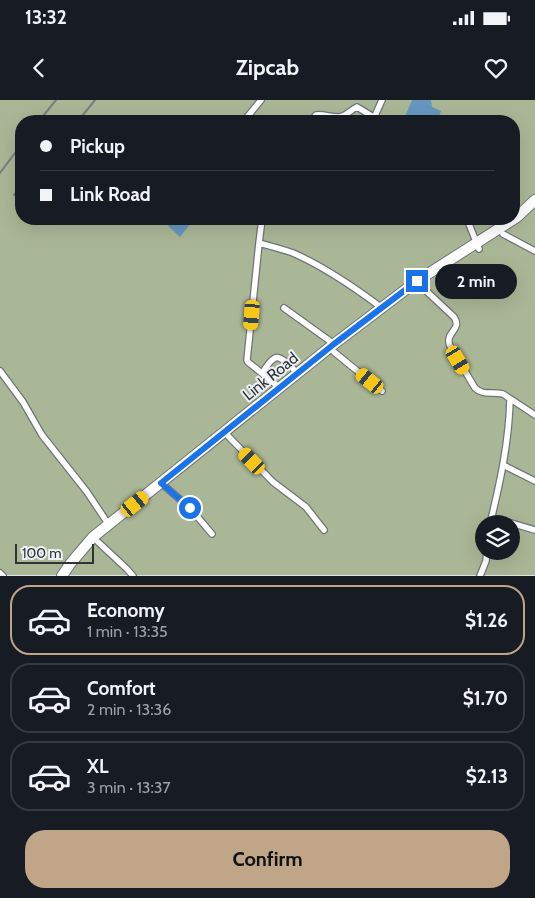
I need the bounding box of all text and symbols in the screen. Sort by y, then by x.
text: 13:32 [25,6,67,29]
icon: back [25,54,53,82]
text: Zipcab [236,54,299,81]
icon: heart [482,54,510,82]
text: Pickup [70,135,125,158]
text: Link Road [70,183,151,206]
callout: 2 min [434,264,517,298]
route end [406,270,428,292]
text: 2 min [457,272,495,291]
car [243,299,260,331]
car [443,343,472,377]
street label: Link Road [239,348,302,404]
car [353,366,386,396]
car [236,445,267,477]
car [118,489,151,519]
route start [179,497,201,519]
map controls [475,515,520,560]
button: layers [475,515,520,560]
scale bar [15,540,94,564]
text: 100 m [22,544,62,562]
icon: car [27,598,72,643]
text: Economy [87,599,165,622]
text: $1.26 [465,609,508,632]
text: 1 min · 13:35 [87,622,168,641]
icon: car [27,676,72,721]
text: Comfort [87,677,156,700]
text: $1.70 [463,687,508,710]
text: 2 min · 13:36 [87,700,171,719]
icon: car [27,754,72,799]
text: XL [87,755,108,778]
text: $2.13 [466,765,508,788]
text: 3 min · 13:37 [87,778,171,797]
button: Confirm [25,830,510,888]

